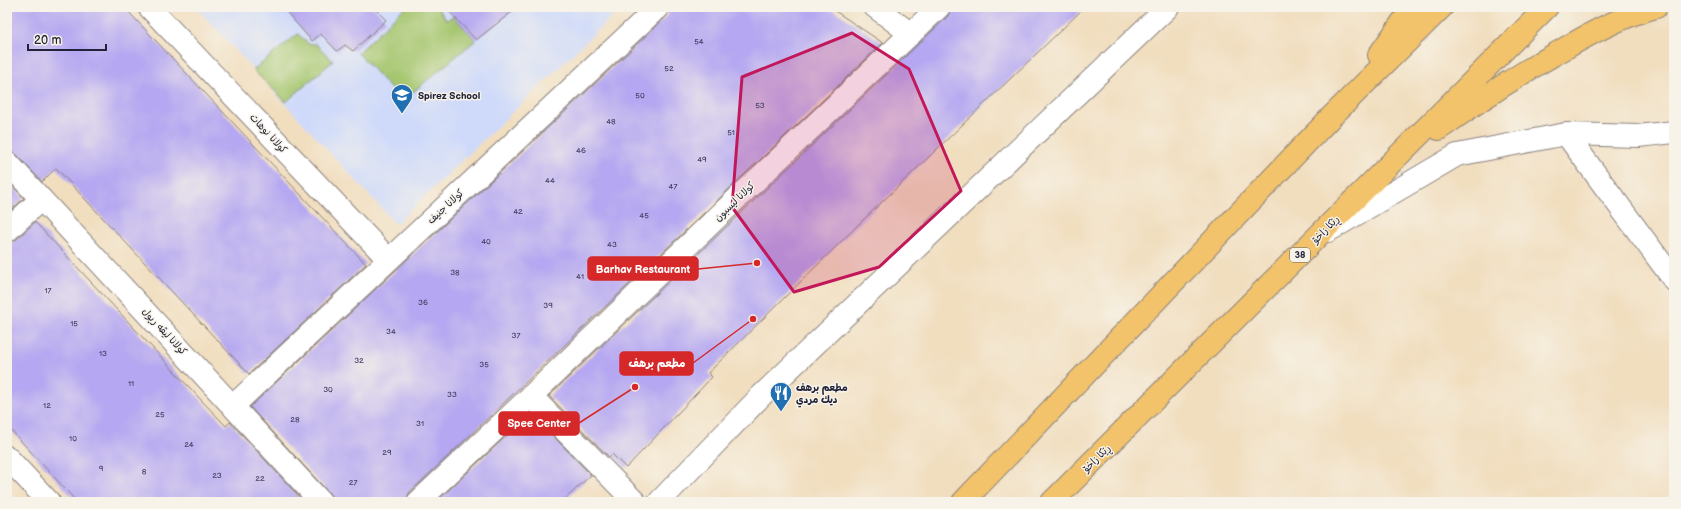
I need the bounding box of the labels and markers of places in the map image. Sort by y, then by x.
school or university icon: Spirez School [389,82,415,115]
place label: Spirez School [418,90,480,102]
callout: Barhav Restaurant [588,257,698,280]
callout: مطعم برهف [620,352,693,375]
restaurant icon: مطعم برهف ديك مردي [768,380,794,413]
place label: مطعم برهف ديك مردي [796,382,848,408]
callout: Spee Center [499,412,579,435]

